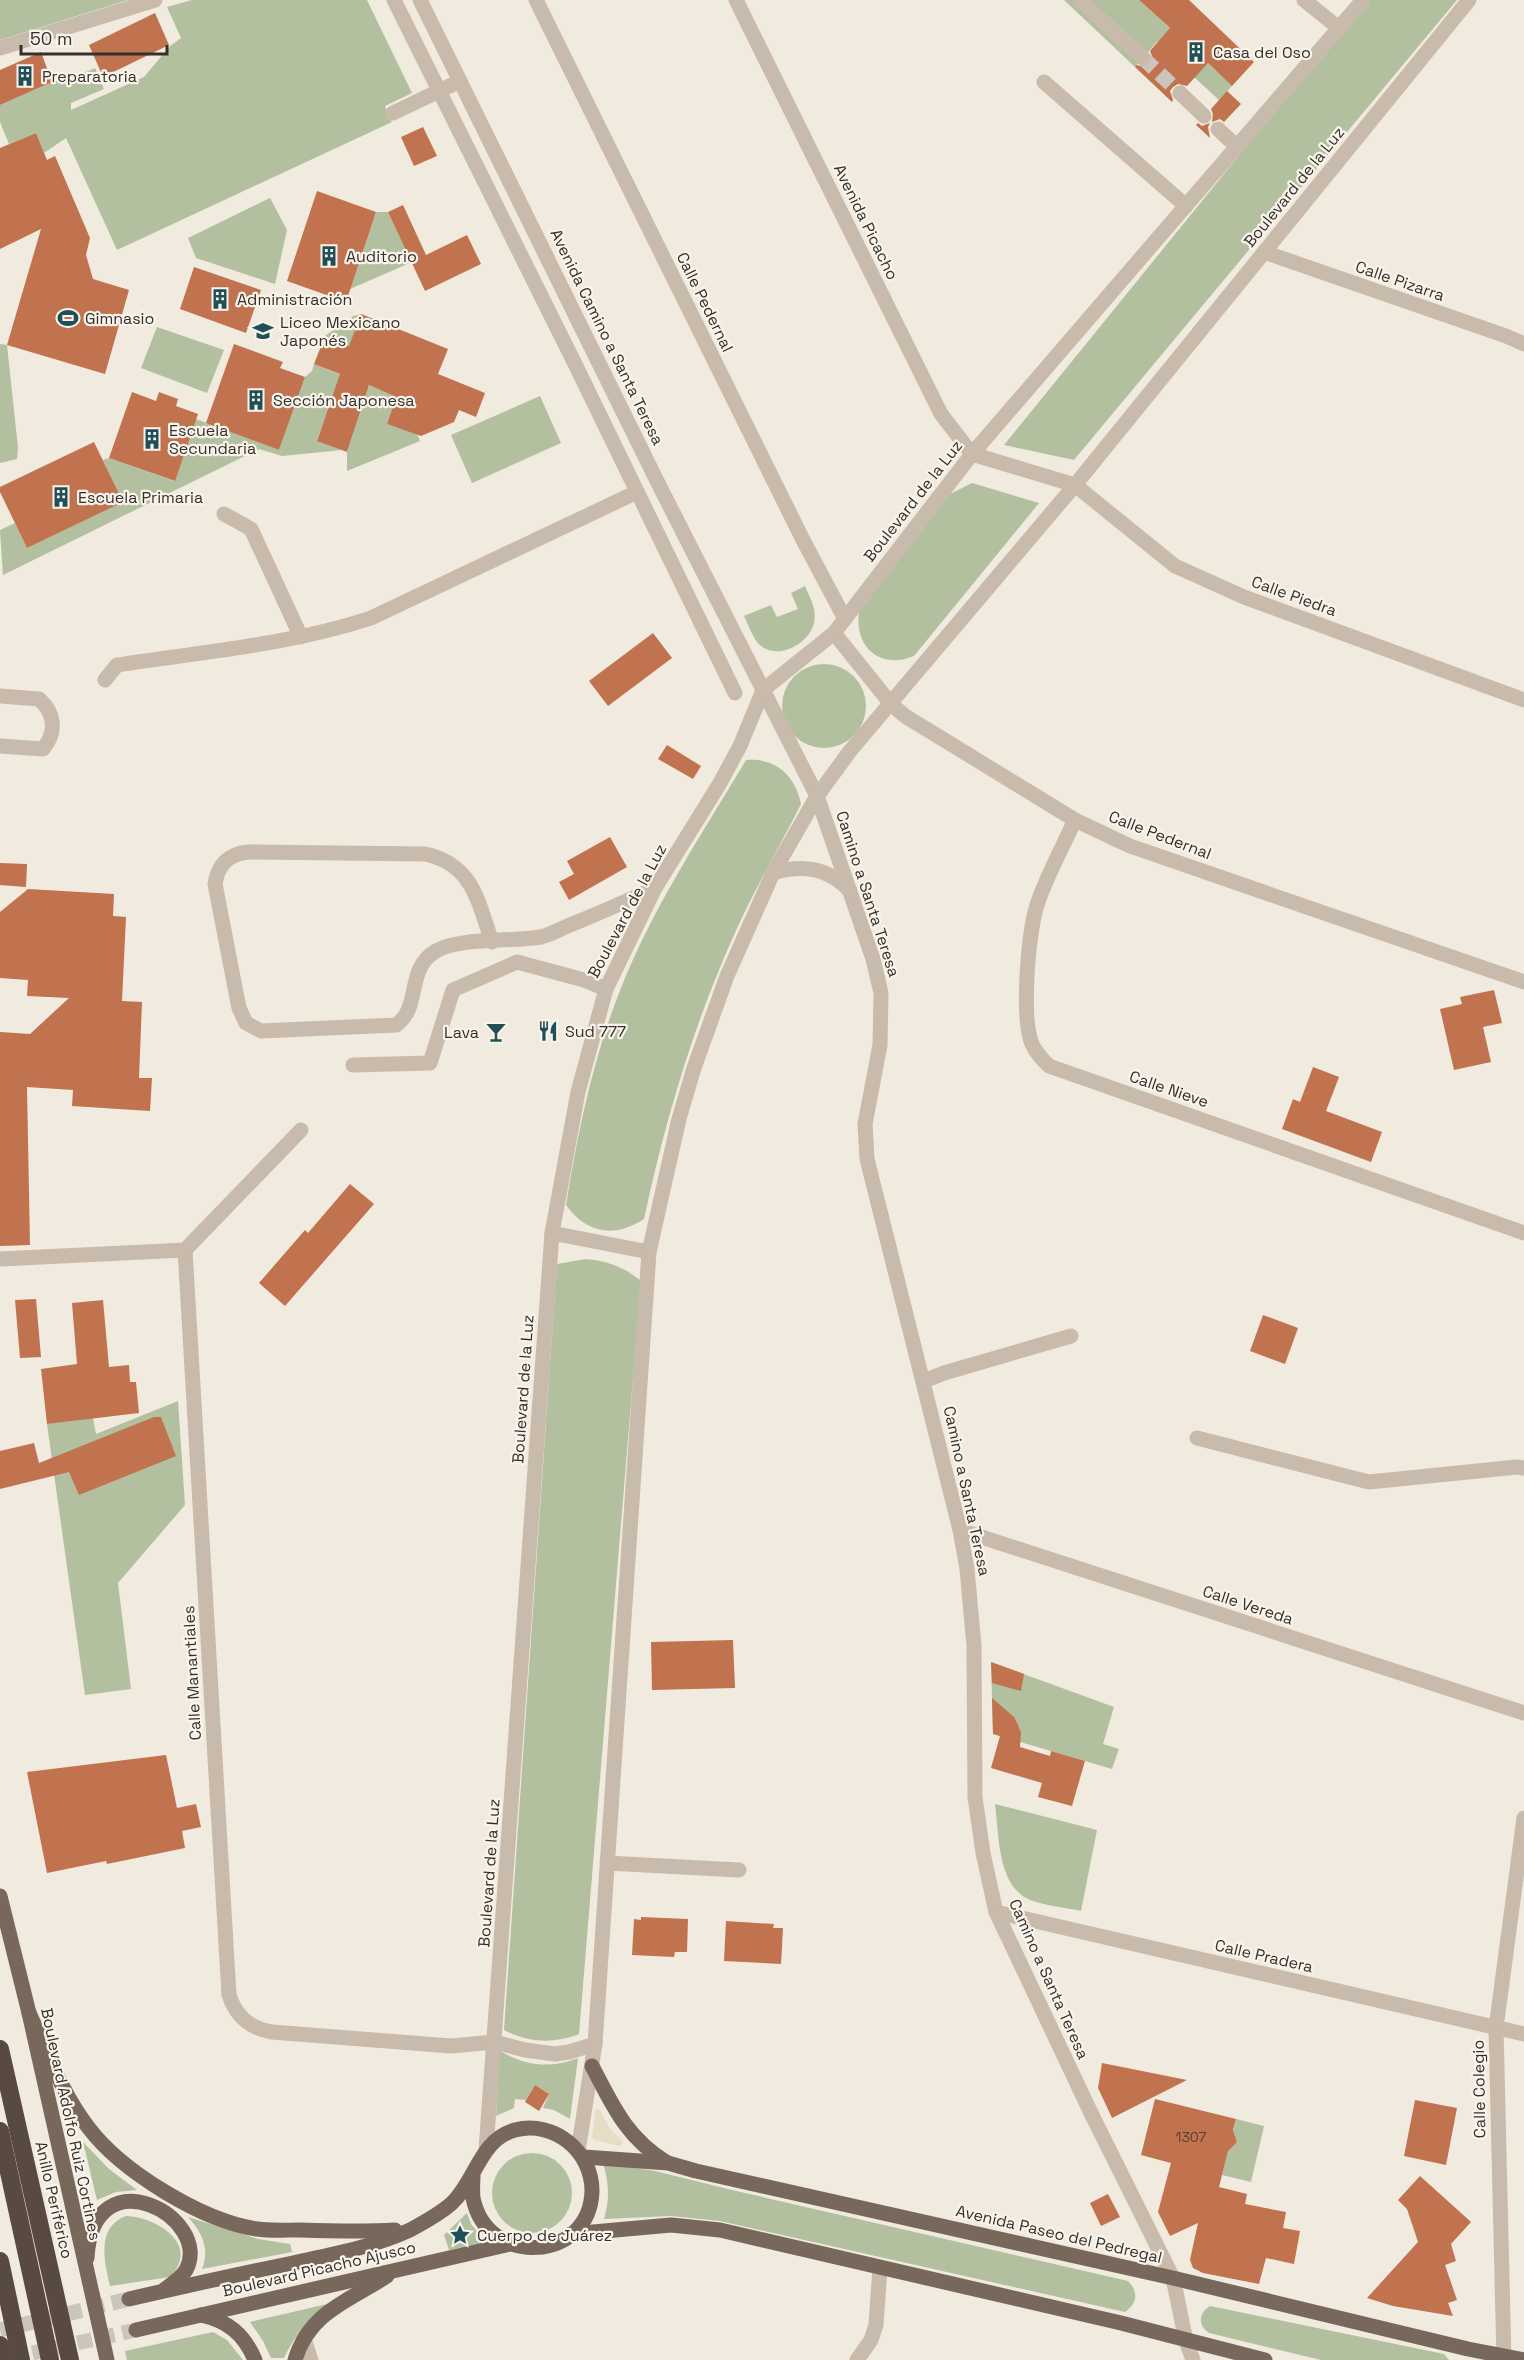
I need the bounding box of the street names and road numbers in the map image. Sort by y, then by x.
street label: Boulevard de la Luz [1239,123,1349,251]
street label: Avenida Picacho [829,161,903,283]
street label: Avenida Camino a Santa Teresa [545,225,669,449]
street label: Calle Pedernal [672,249,738,355]
street label: Calle Pizarra [1353,256,1447,306]
street label: Boulevard de la Luz [859,436,967,566]
street label: Calle Piedra [1249,571,1339,621]
street label: Calle Pedernal [1106,806,1214,864]
street label: Camino a Santa Teresa [831,808,905,980]
street label: Boulevard de la Luz [583,840,671,982]
street label: Calle Nieve [1127,1066,1211,1112]
street label: Boulevard de la Luz [507,1314,539,1464]
street label: Camino a Santa Teresa [939,1404,995,1578]
street label: Calle Vereda [1200,1580,1296,1630]
street label: Calle Manantiales [178,1605,206,1741]
street label: Boulevard de la Luz [473,1798,505,1948]
street label: Camino a Santa Teresa [1004,1896,1094,2062]
street label: Calle Pradera [1213,1935,1315,1977]
street label: Boulevard Adolfo Ruiz Cortines [36,2006,106,2242]
street label: Calle Colegio [1468,2040,1490,2138]
street label: Anillo Periférico [30,2139,78,2261]
street label: Avenida Paseo del Pedregal [954,2200,1164,2268]
street label: Boulevard Picacho Ajusco [220,2236,418,2302]

